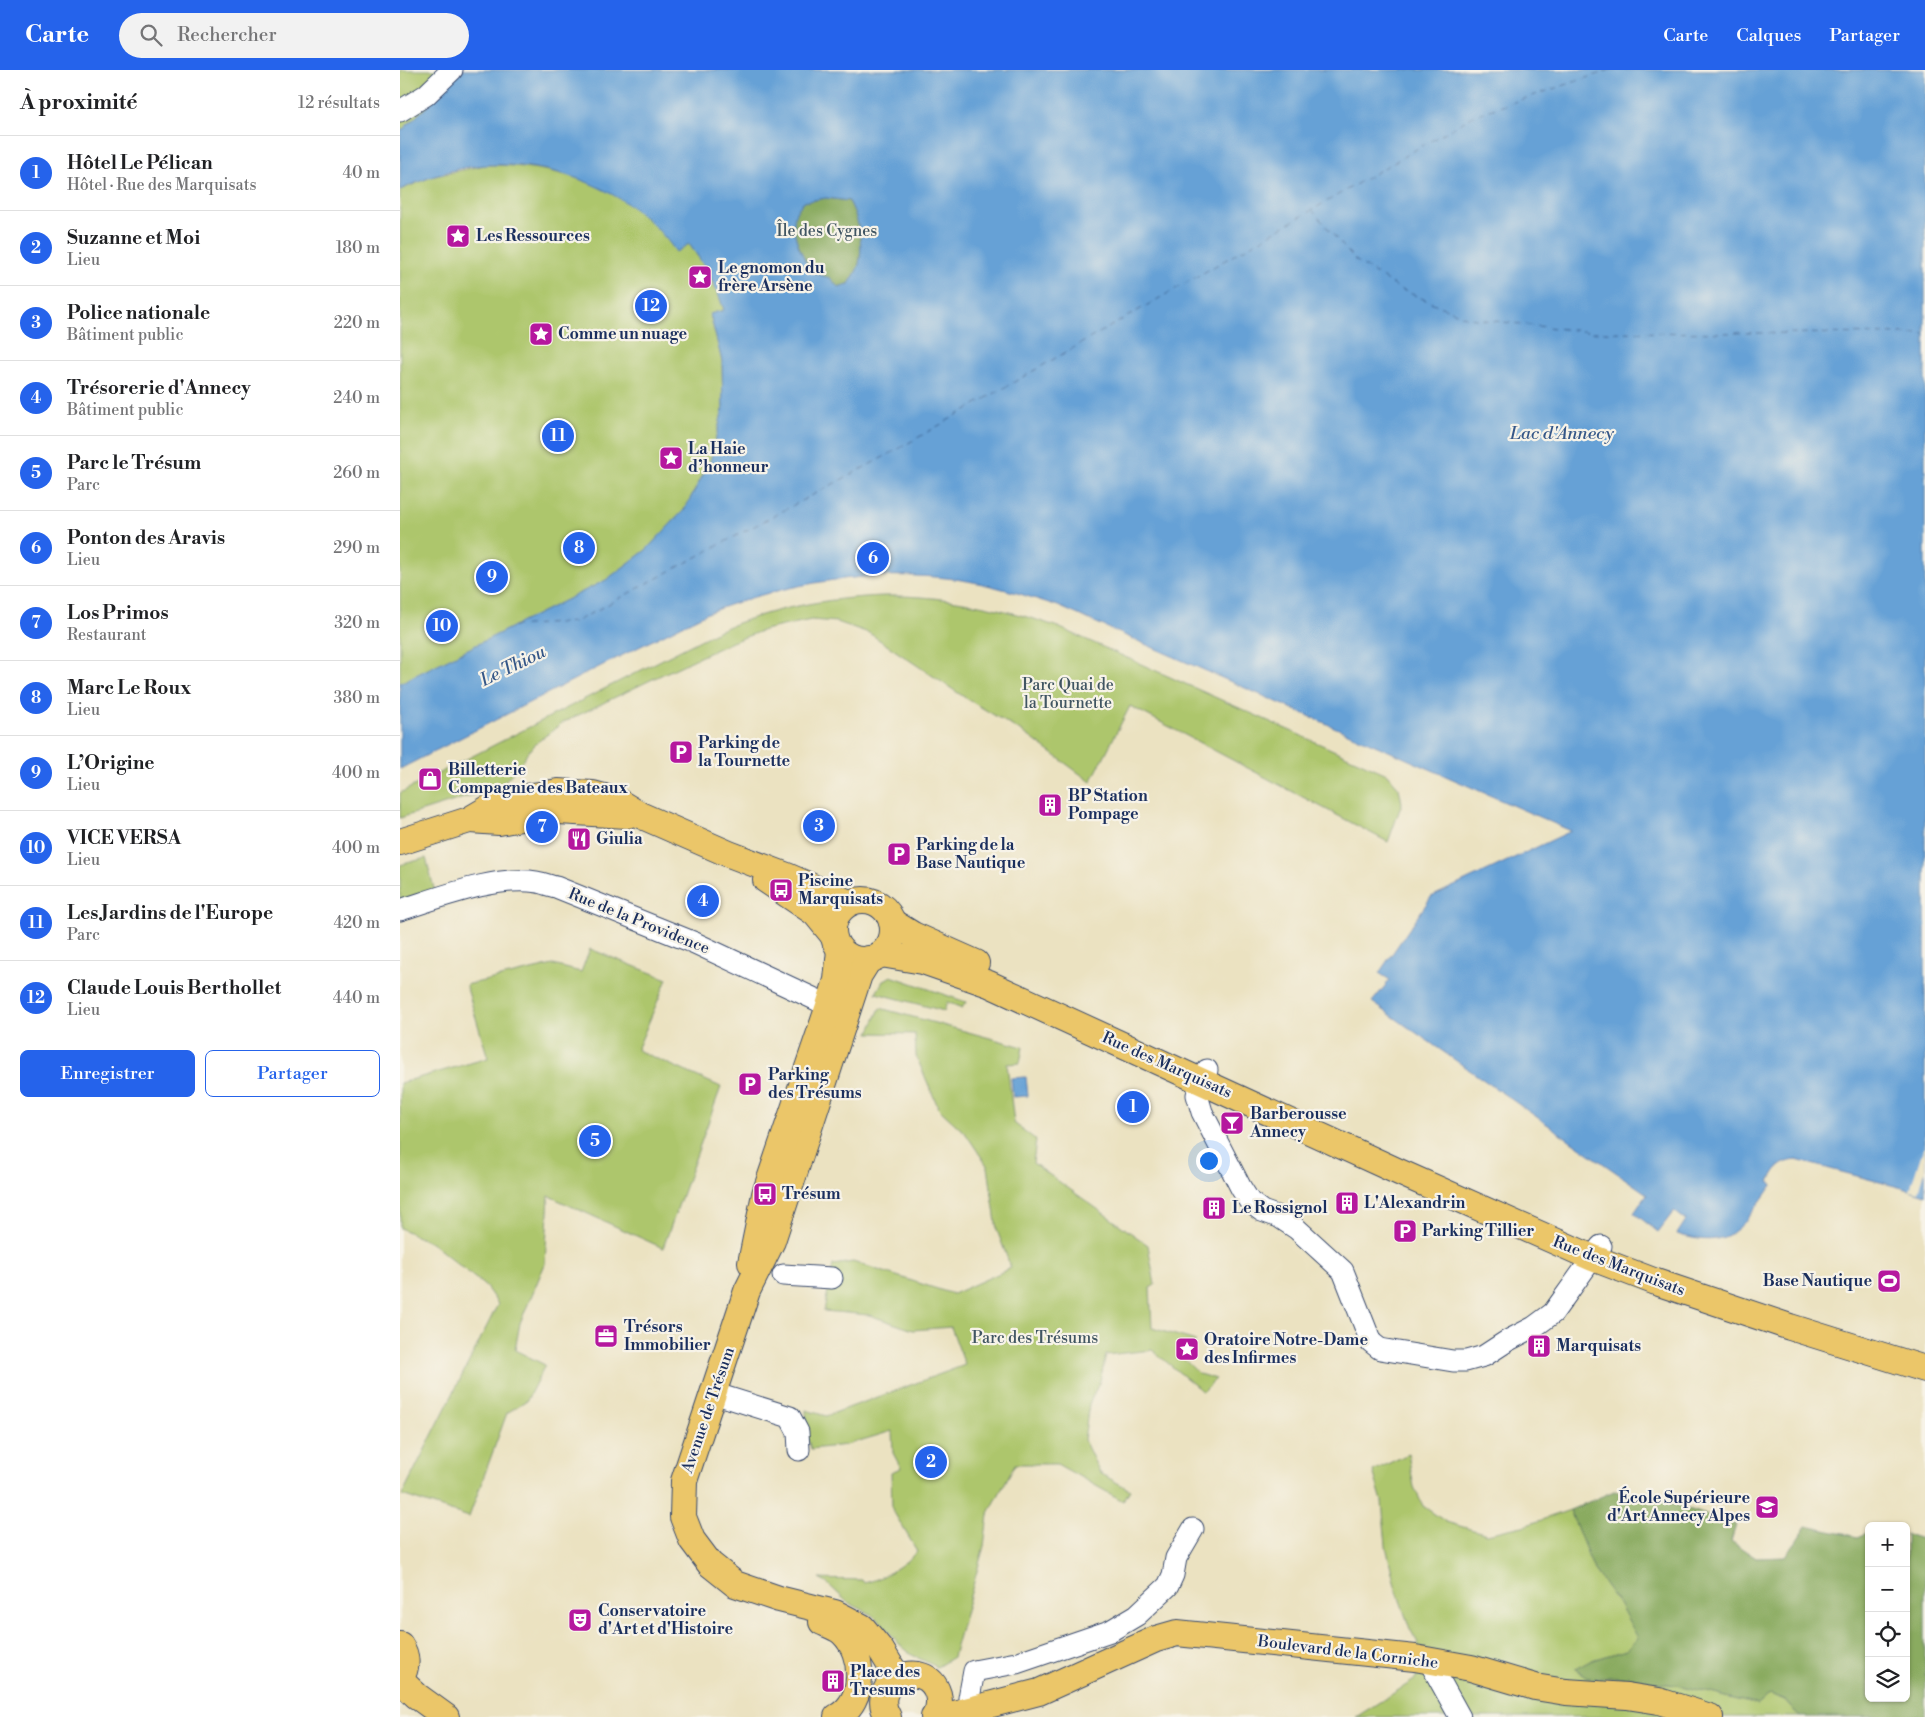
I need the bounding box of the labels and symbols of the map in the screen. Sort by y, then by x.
park label: Île des Cygnes [777,219,877,241]
place icon: Les Ressources [445,223,471,249]
place label: Les Ressources [476,226,590,246]
place label: Le gnomon du frère Arsène [718,258,825,296]
place icon: Le gnomon du frère Arsène [687,264,713,290]
pin: 12 [635,287,667,325]
place icon: Comme un nuage [528,321,554,347]
place label: Comme un nuage [558,324,688,344]
pin: 11 [542,417,574,455]
water label: Lac d'Annecy [1509,422,1615,445]
place label: La Haie d’honneur [688,439,769,477]
place icon: La Haie d’honneur [658,445,684,471]
pin: 8 [563,529,595,567]
pin: 6 [857,539,889,577]
pin: 9 [476,558,508,596]
pin: 10 [426,607,458,645]
water label: Le Thiou [476,640,550,692]
park label: Parc Quai de la Tournette [1022,675,1114,713]
place label: Parking de la Tournette [698,733,791,771]
parking icon: Parking de la Tournette [668,739,694,765]
place label: Billetterie Compagnie des Bateaux [448,760,629,798]
shop icon: Billetterie Compagnie des Bateaux [417,766,443,792]
place label: BP Station Pompage [1068,786,1148,824]
building icon: BP Station Pompage [1037,792,1063,818]
pin: 3 [803,807,835,845]
pin: 7 [526,808,558,846]
restaurant icon: Giulia [566,826,592,852]
place label: Giulia [596,829,643,849]
place label: Parking de la Base Nautique [916,835,1026,873]
parking icon: Parking de la Base Nautique [886,841,912,867]
place label: Piscine Marquisats [798,871,883,909]
bus stop icon: Piscine Marquisats [768,877,794,903]
pin: 4 [687,882,719,920]
street label: Rue de la Providence [565,884,713,958]
street label: Rue des Marquisats [1099,1027,1235,1103]
place label: Parking des Trésums [768,1065,862,1103]
parking icon: Parking des Trésums [737,1071,763,1097]
pin: 1 [1117,1088,1149,1126]
place label: Barberousse Annecy [1249,1104,1347,1142]
bar icon: Barberousse Annecy [1219,1110,1245,1136]
pin: 5 [579,1122,611,1160]
your location [1196,1148,1222,1174]
bus stop icon: Trésum [752,1181,778,1207]
place label: Trésum [782,1184,841,1204]
building icon: L'Alexandrin [1334,1190,1360,1216]
place label: L'Alexandrin [1364,1193,1466,1213]
building icon: Le Rossignol [1201,1195,1227,1221]
place label: Le Rossignol [1232,1198,1328,1218]
parking icon: Parking Tillier [1392,1218,1418,1244]
place label: Parking Tillier [1422,1221,1534,1241]
street label: Rue des Marquisats [1550,1232,1688,1300]
sports icon: Base Nautique [1876,1268,1902,1294]
place label: Base Nautique [1763,1271,1872,1291]
place label: Trésors Immobilier [624,1317,711,1355]
office icon: Trésors Immobilier [593,1323,619,1349]
park label: Parc des Trésums [972,1328,1098,1348]
place label: Oratoire Notre-Dame des Infirmes [1204,1330,1368,1368]
building icon: Marquisats [1526,1333,1552,1359]
place icon: Oratoire Notre-Dame des Infirmes [1174,1336,1200,1362]
place label: Marquisats [1556,1336,1641,1356]
street label: Avenue de Trésum [677,1344,739,1477]
pin: 2 [915,1443,947,1481]
place label: École Supérieure d'Art Annecy Alpes [1607,1486,1750,1526]
school or university icon: École Supérieure d'Art Annecy Alpes [1754,1494,1780,1520]
place label: Conservatoire d'Art et d'Histoire [598,1601,734,1639]
theatre icon: Conservatoire d'Art et d'Histoire [567,1607,593,1633]
street label: Boulevard de la Corniche [1256,1631,1439,1673]
place label: Place des Tresums [850,1662,920,1700]
building icon: Place des Tresums [820,1668,846,1694]

